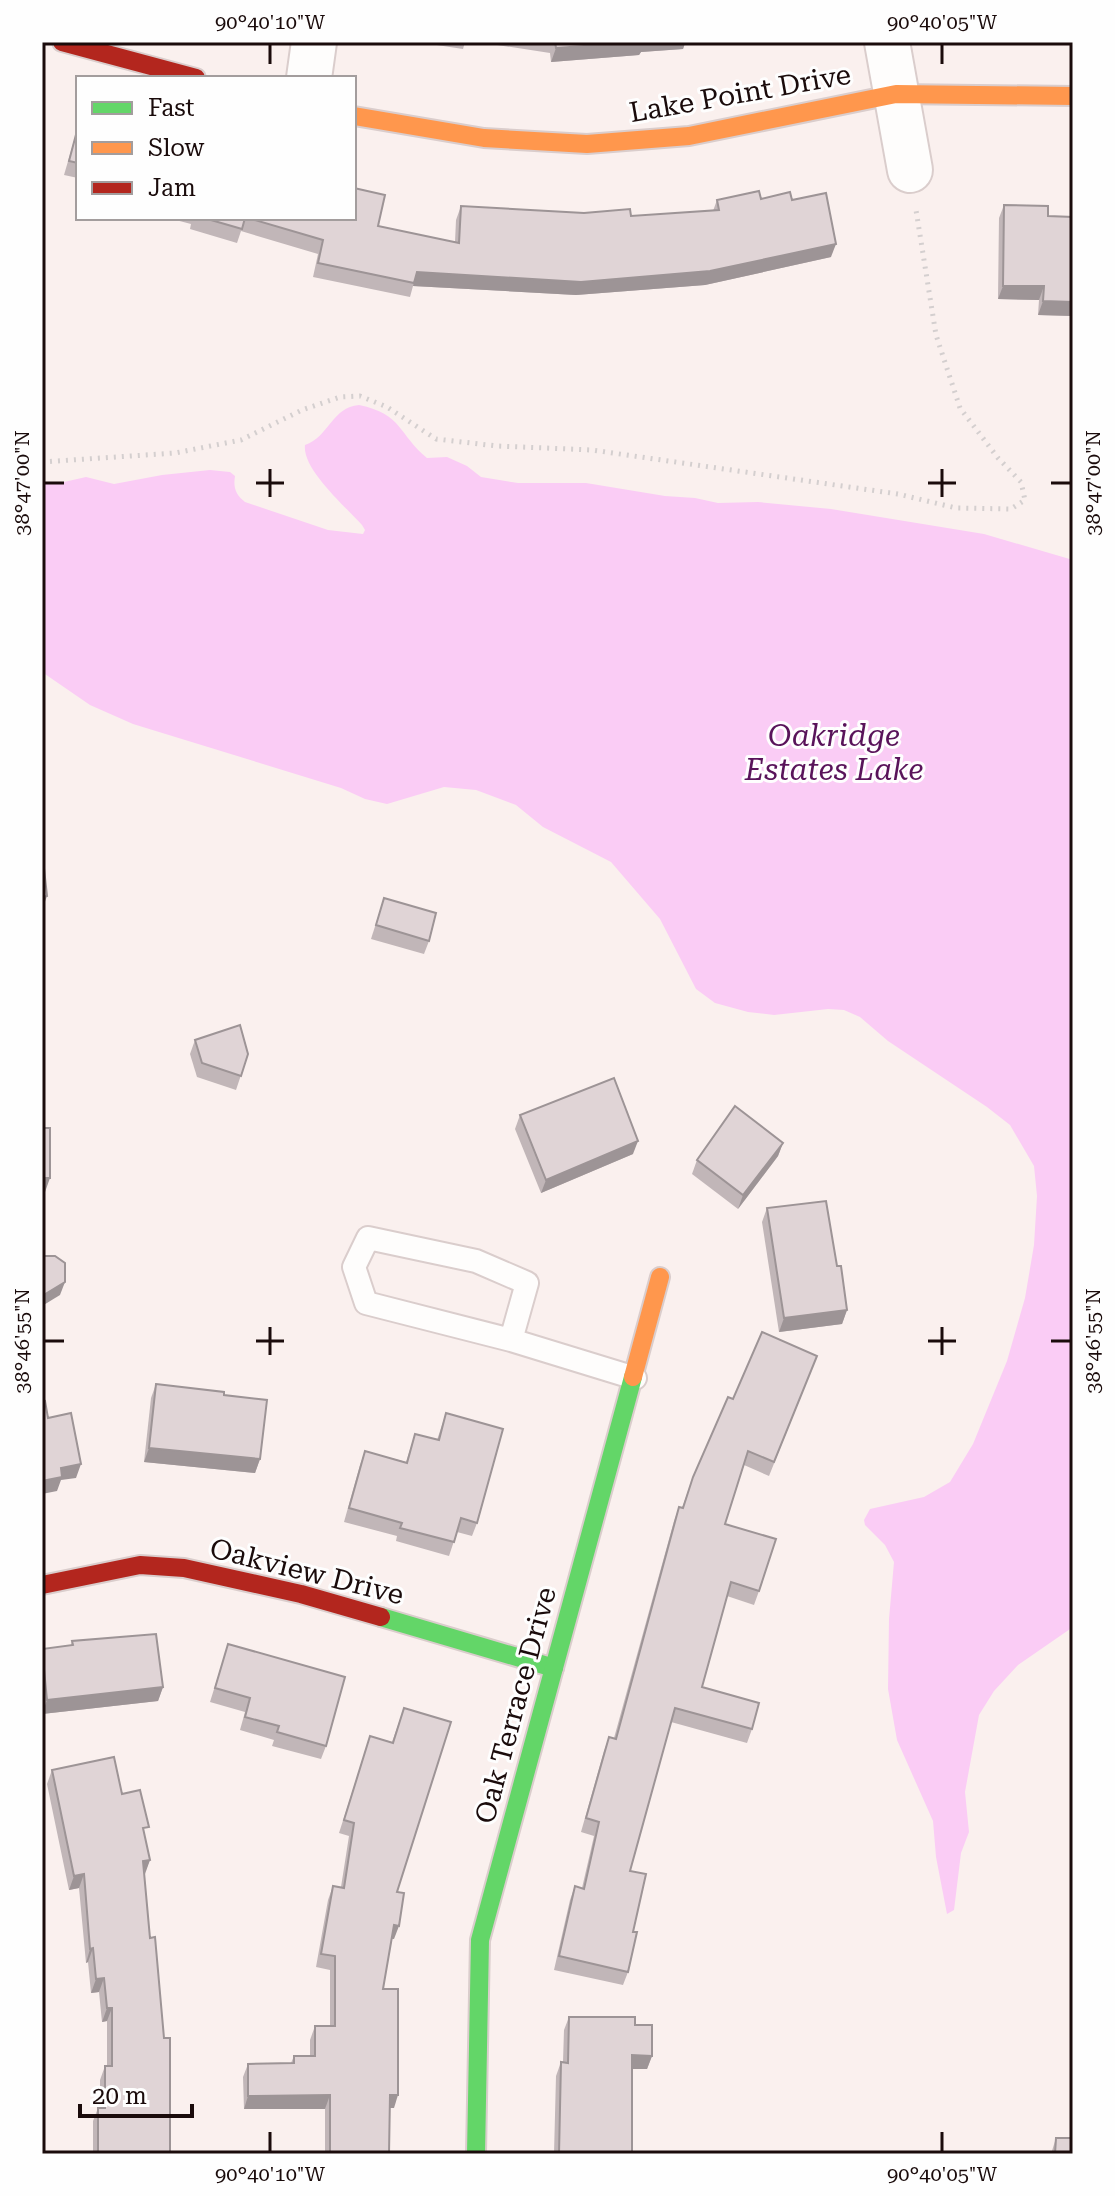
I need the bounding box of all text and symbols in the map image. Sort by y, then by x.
text: 90°40'10"W [215,10,326,34]
text: 90°40'05"W [887,10,998,34]
street label: Lake Point Drive [627,58,853,129]
legend [76,76,356,220]
text: Fast [148,94,195,122]
text: Slow [148,134,205,162]
text: Jam [148,174,196,202]
text: 38°47'00"N [10,430,34,536]
text: 38°47'00"N [1081,430,1105,536]
water label: Oakridge Estates Lake [744,718,923,787]
text: 38°46'55"N [10,1288,34,1394]
text: 38°46'55"N [1081,1288,1105,1394]
street label: Oakview Drive [207,1531,407,1612]
street label: Oak Terrace Drive [468,1583,563,1827]
scale bar [80,2068,192,2118]
text: 20 m [92,2082,147,2110]
text: 90°40'10"W [215,2162,326,2186]
text: 90°40'05"W [887,2162,998,2186]

